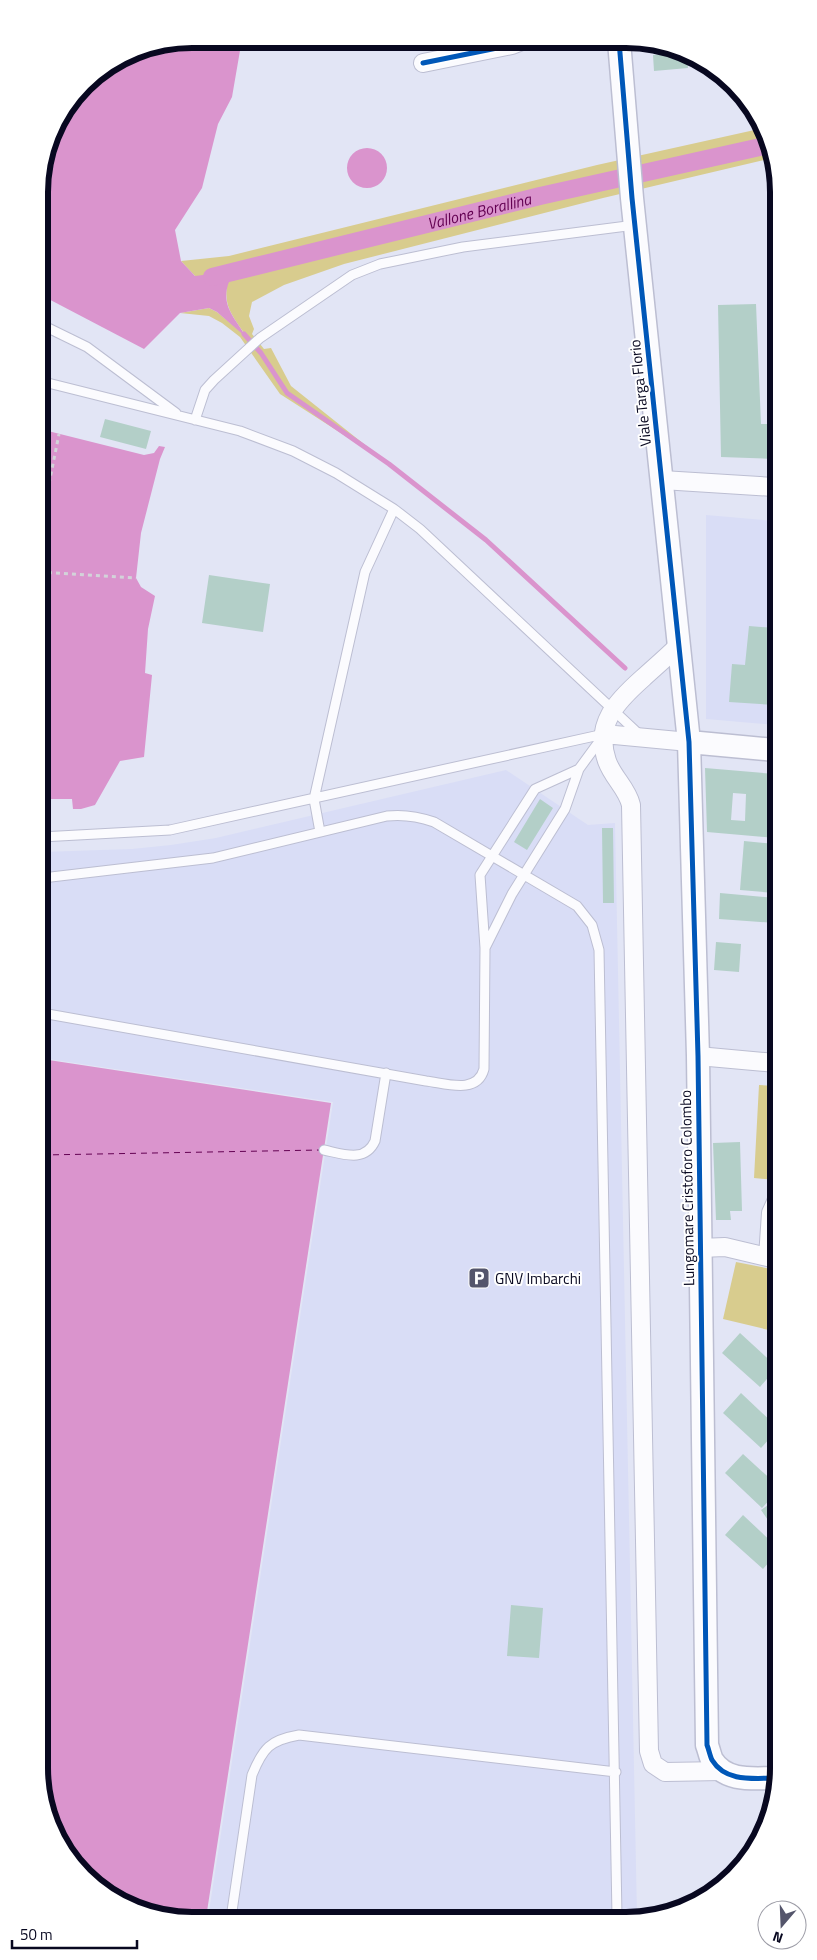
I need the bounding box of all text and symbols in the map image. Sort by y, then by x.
water label: Vallone Borallina [425,186,534,235]
street label: Viale Targa Florio [623,338,657,448]
street label: Lungomare Cristoforo Colombo [674,1090,700,1286]
parking icon: GNV Imbarchi [467,1266,491,1290]
place label: GNV Imbarchi [495,1267,581,1290]
north arrow [757,1900,807,1950]
scale bar [12,1918,138,1950]
text: 50 m [20,1923,53,1946]
text: N [770,1926,786,1949]

